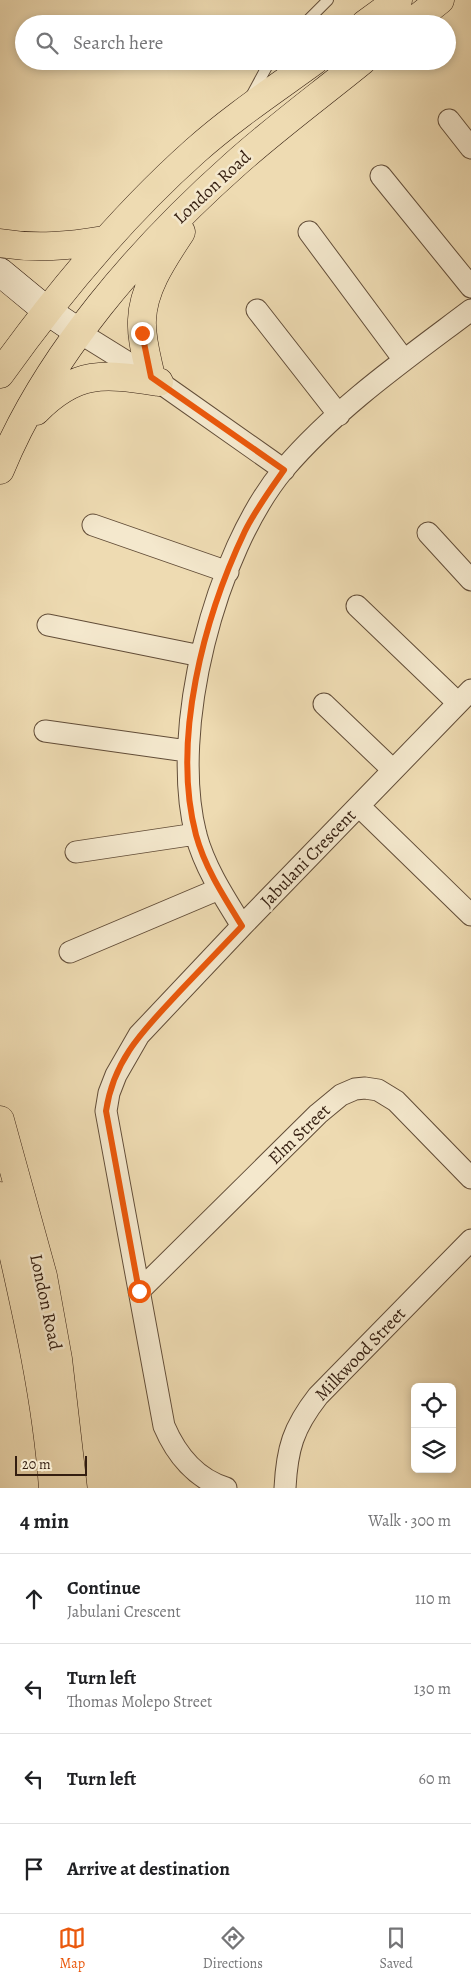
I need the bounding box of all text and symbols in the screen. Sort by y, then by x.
search box [15,15,456,70]
icon: search [33,29,61,57]
text: Search here [73,30,163,56]
street label: London Road [168,145,256,229]
route end [131,322,154,345]
street label: Jabulani Crescent [255,804,361,912]
street label: Elm Street [263,1098,335,1170]
street label: London Road [24,1252,68,1352]
route start [128,1280,151,1303]
street label: Milkwood Street [309,1302,411,1406]
map controls [411,1383,456,1473]
button: locate [411,1383,456,1428]
button: layers [411,1428,456,1473]
scale bar [15,1453,88,1476]
text: 20 m [22,1455,51,1474]
text: 4 min [20,1507,69,1535]
text: Walk · 300 m [368,1510,451,1532]
text: Continue [67,1575,141,1601]
icon: ahead [20,1585,48,1613]
text: 110 m [415,1588,451,1610]
text: Jabulani Crescent [67,1601,181,1623]
text: Turn left [67,1665,136,1691]
icon: left [20,1675,48,1703]
text: 130 m [414,1678,451,1700]
text: Thomas Molepo Street [67,1691,212,1713]
icon: left [20,1765,48,1793]
text: Turn left [67,1766,136,1792]
text: 60 m [419,1768,451,1790]
icon: arrive [20,1855,48,1883]
text: Arrive at destination [67,1856,230,1882]
tab: Map [58,1924,86,1973]
tab: Directions [203,1924,263,1973]
tab: Saved [380,1924,413,1973]

